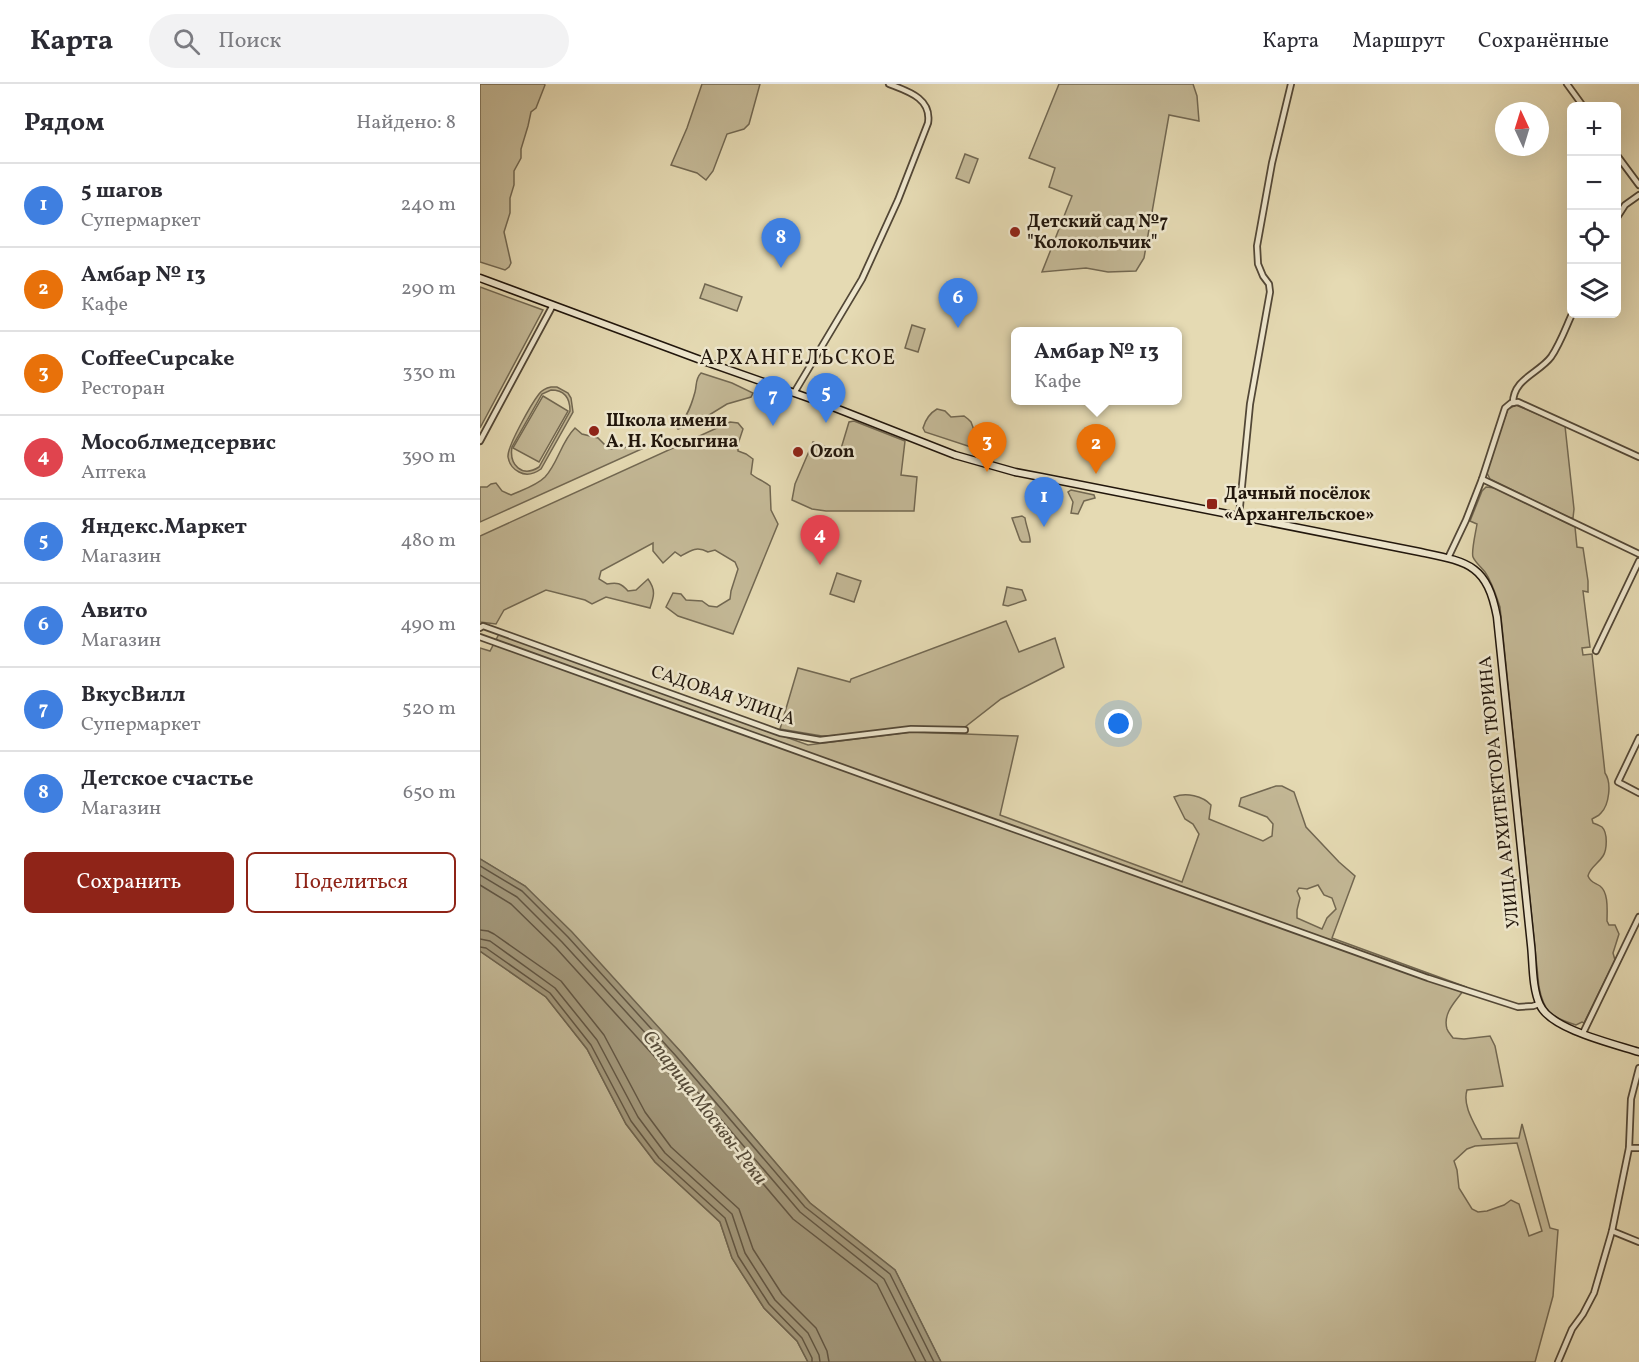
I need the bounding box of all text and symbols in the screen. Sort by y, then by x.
search box [149,14,569,68]
text: Карта [30,22,113,61]
icon: search [170,25,203,58]
text: Поиск [218,26,281,57]
text: Карта [1262,27,1319,56]
text: Маршрут [1352,27,1445,56]
text: Сохранённые [1478,27,1609,56]
north arrow [1495,102,1549,156]
map controls [1567,102,1621,318]
button: + [1567,102,1621,156]
text: Рядом [24,105,104,141]
text: Найдено: 8 [356,109,456,137]
button: − [1567,156,1621,210]
text: 5 шагов [81,176,163,207]
text: 1 [39,191,48,219]
text: 240 m [401,191,456,219]
text: Супермаркет [81,207,201,235]
place label: Детский сад №7 "Колокольчик" [1027,210,1168,256]
button: locate [1567,210,1621,264]
pin: 8 [762,218,800,268]
marker: Детский сад №7 "Колокольчик" [1008,225,1022,239]
text: Амбар № 13 [81,260,206,291]
button: layers [1567,264,1621,318]
text: 2 [38,275,49,303]
text: 290 m [401,275,456,303]
pin: 6 [938,278,978,328]
text: Кафе [81,291,128,319]
popup [1011,327,1182,405]
text: Амбар № 13 [1034,337,1159,368]
text: CoffeeCupcake [81,344,235,375]
district label: АРХАНГЕЛЬСКОЕ [699,344,897,373]
text: 3 [38,359,49,387]
text: 330 m [402,359,456,387]
text: Кафе [1034,368,1081,396]
pin: 5 [806,374,846,423]
text: Ресторан [81,375,165,403]
pin: 7 [754,376,792,426]
place label: Школа имени А. Н. Косыгина [606,409,738,455]
pin: 3 [968,422,1006,472]
marker: Школа имени А. Н. Косыгина [587,424,601,438]
pin: 2 [1076,424,1116,474]
text: Мособлмедсервис [81,428,276,459]
place label: Ozon [810,440,855,465]
text: 4 [37,443,50,471]
text: 390 m [402,443,456,471]
marker: Ozon [791,445,805,459]
text: Аптека [81,459,147,487]
pin: 1 [1024,478,1064,527]
place label: Дачный посёлок «Архангельское» [1224,482,1374,528]
marker: Дачный посёлок «Архангельское» [1205,497,1219,511]
text: Яндекс.Маркет [81,512,247,543]
pin: 4 [800,516,840,565]
text: 5 [39,527,48,555]
text: 480 m [401,527,456,555]
text: Магазин [81,543,161,571]
text: Авито [81,596,148,627]
text: 6 [38,611,49,639]
text: 490 m [400,611,456,639]
text: Магазин [81,627,161,655]
street label: УЛИЦА АРХИТЕКТОРА ТЮРИНА [1473,654,1527,929]
street label: САДОВАЯ УЛИЦА [648,660,799,733]
text: ВкусВилл [81,680,185,711]
text: 7 [39,695,48,723]
text: 520 m [402,695,456,723]
your location [1104,709,1133,738]
text: Супермаркет [81,711,201,739]
text: Детское счастье [81,764,253,795]
text: 8 [38,779,49,807]
text: 650 m [403,779,456,807]
text: Магазин [81,795,161,823]
button: Сохранить [24,852,234,913]
button: Поделиться [246,852,456,913]
water label: Старица Москвы-Реки [635,1025,773,1191]

